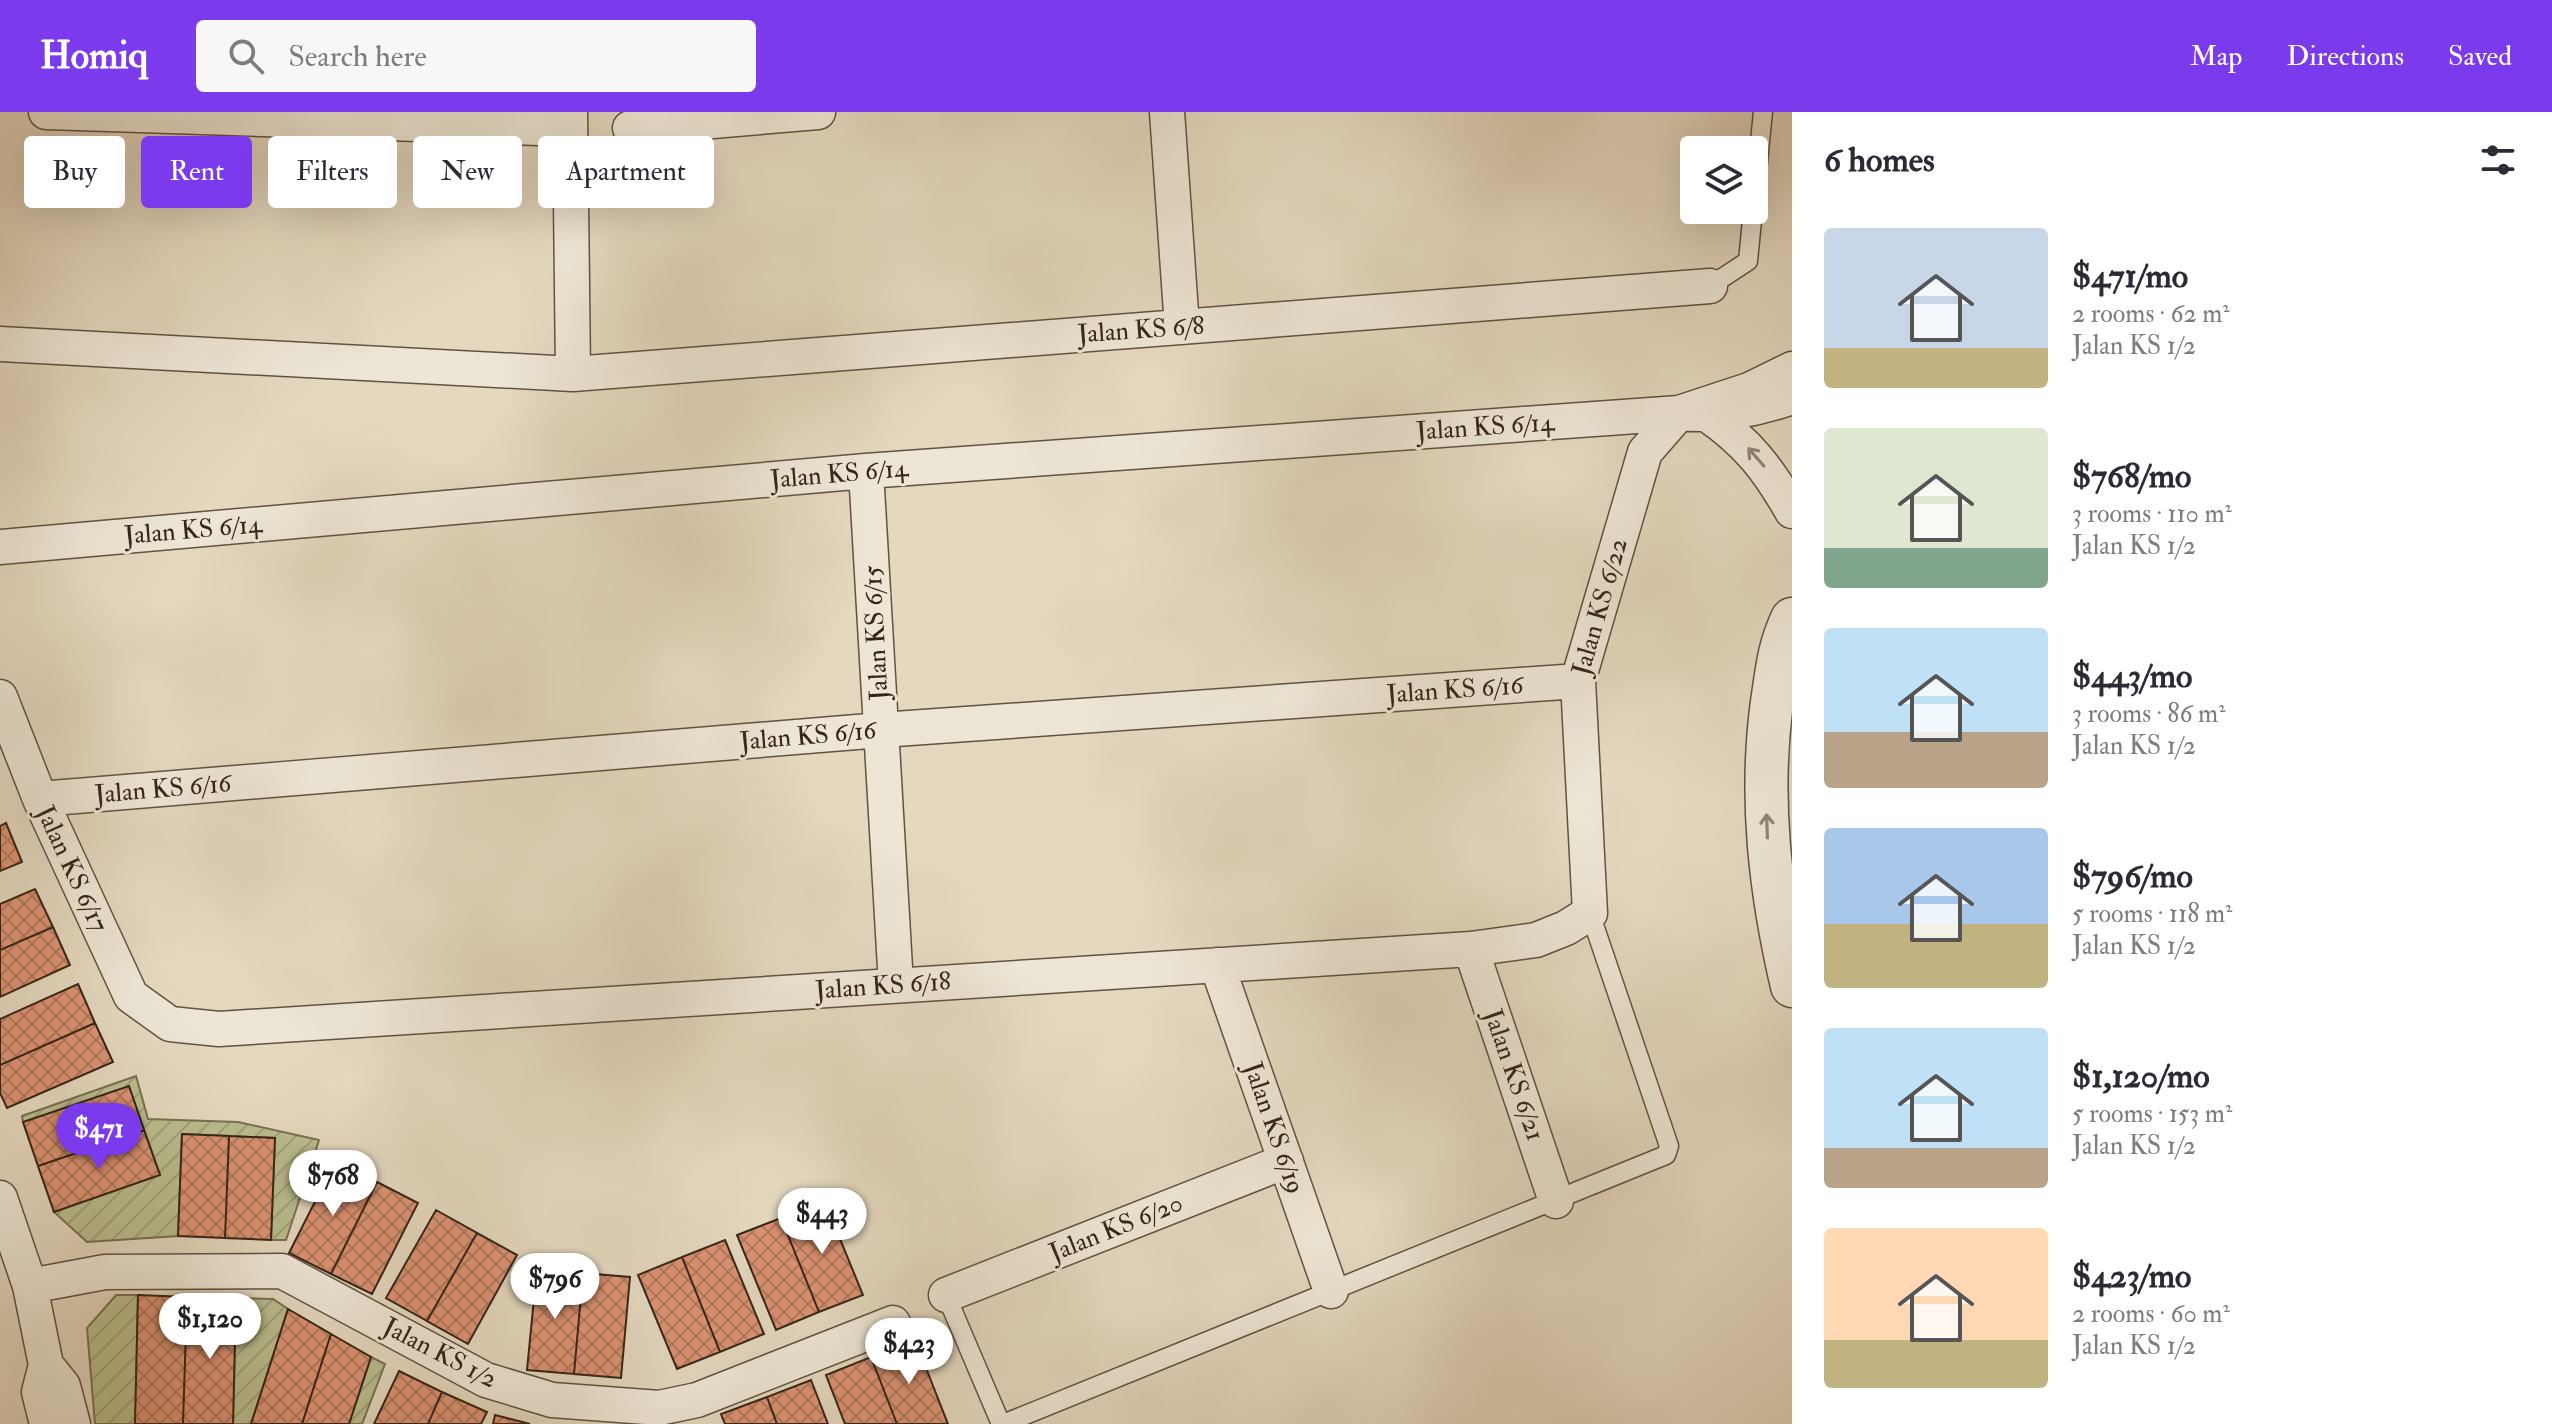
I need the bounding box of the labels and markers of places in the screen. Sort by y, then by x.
pin: $471 [52,1103,146,1171]
pin: $768 [286,1150,380,1218]
pin: $443 [775,1188,869,1256]
pin: $796 [508,1253,602,1321]
pin: $1,120 [145,1293,275,1361]
pin: $423 [862,1318,956,1386]

